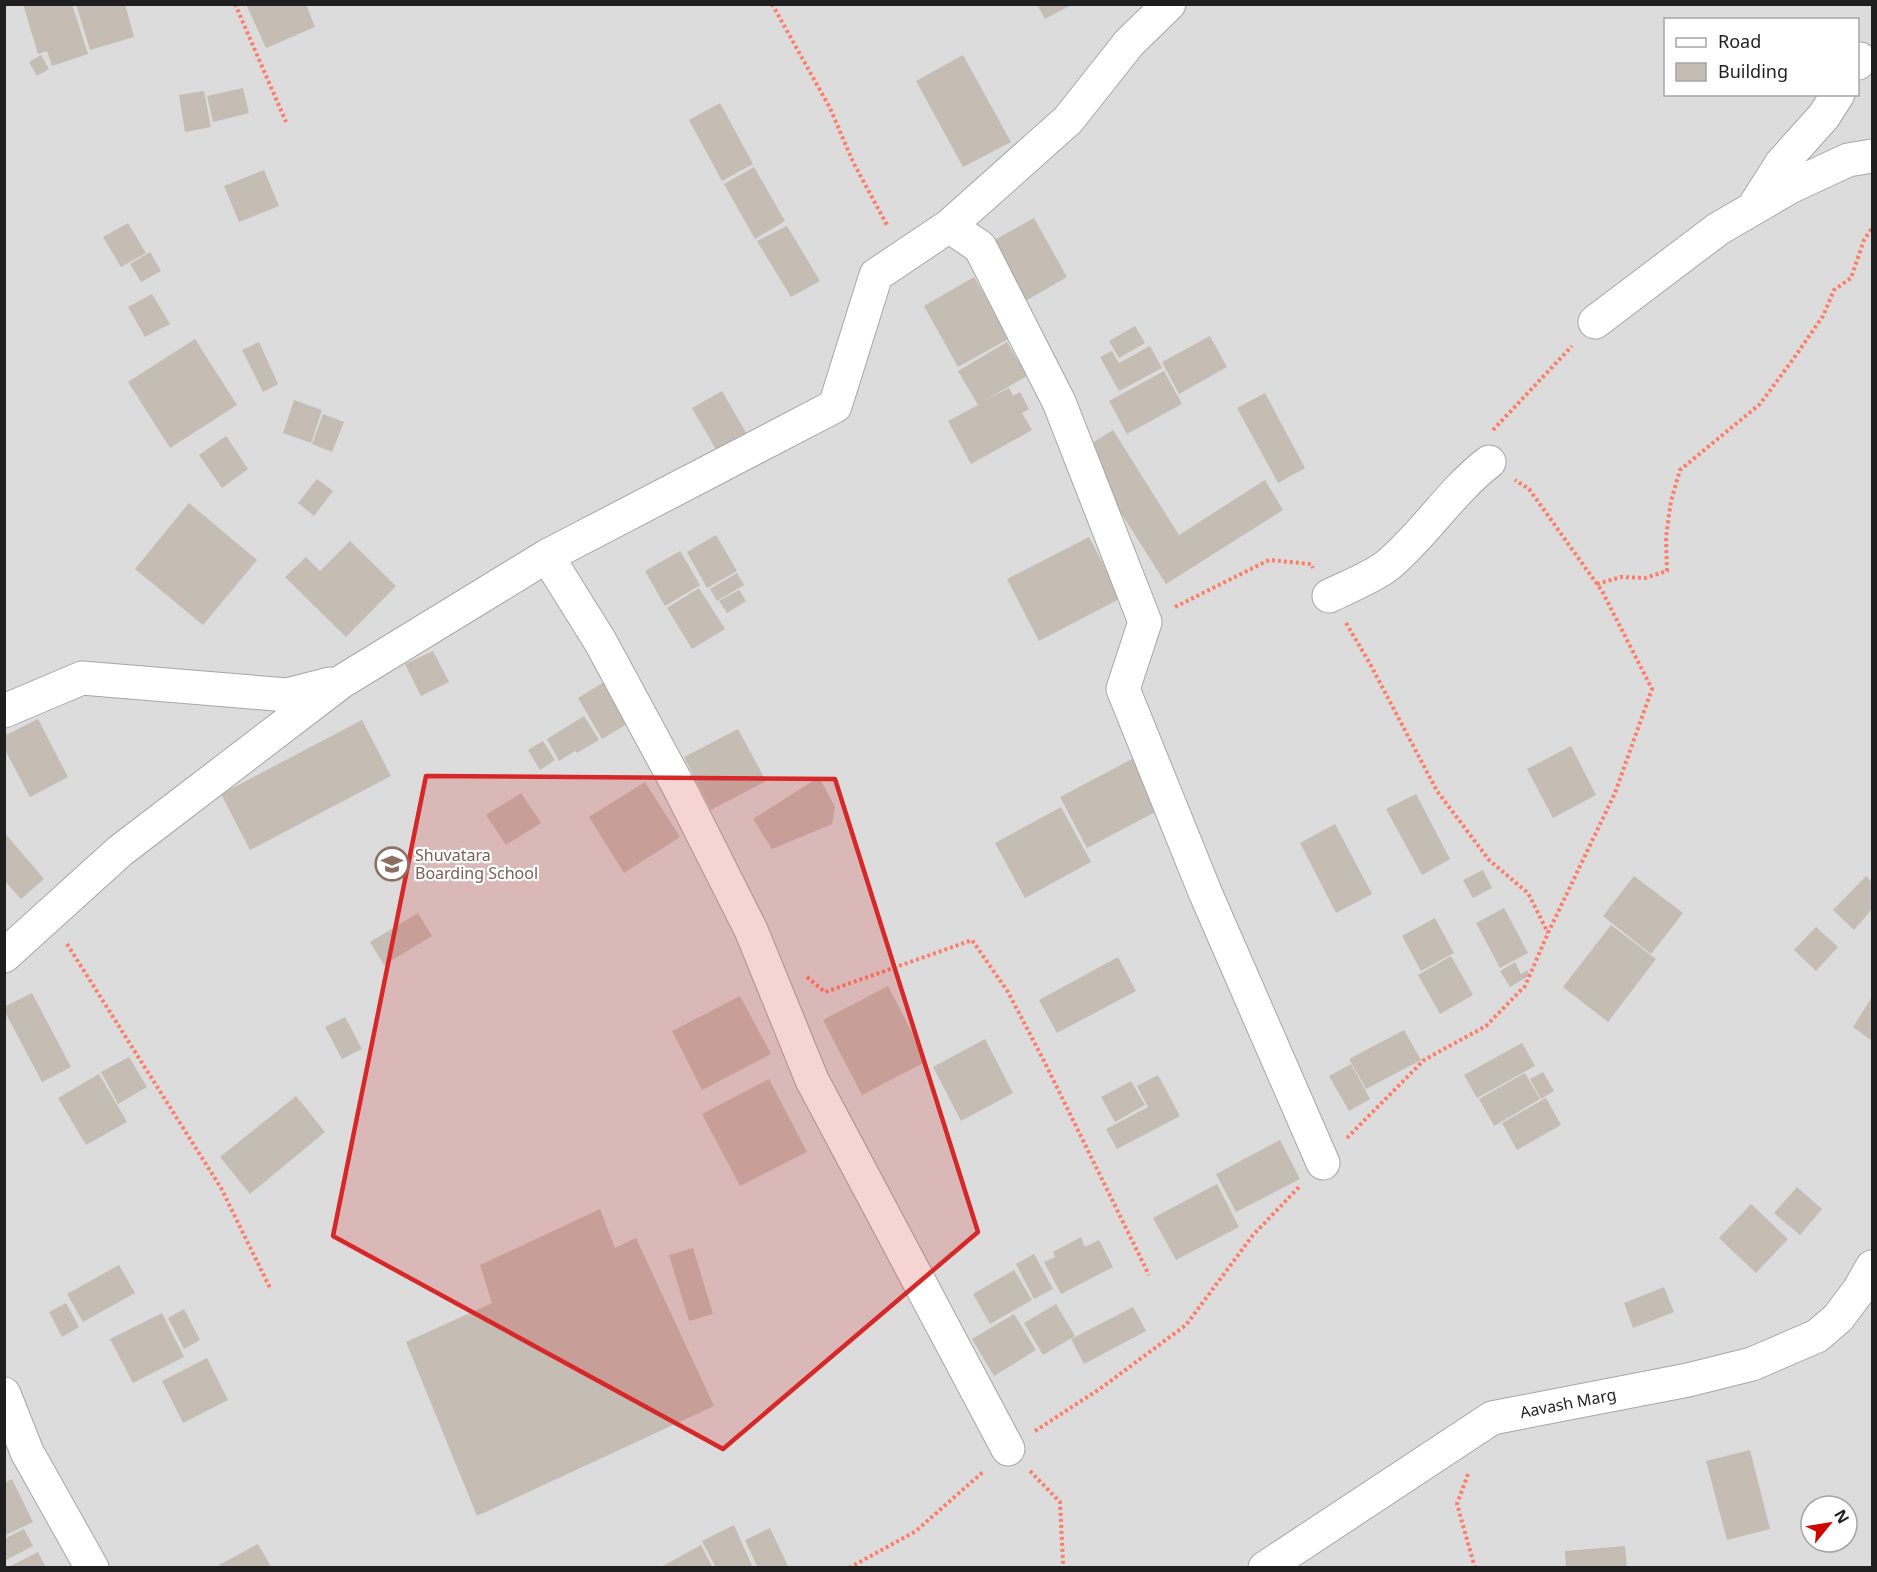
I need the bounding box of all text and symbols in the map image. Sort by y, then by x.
legend [1664,18,1859,96]
text: Road [1718,29,1761,53]
text: Building [1718,59,1788,83]
place label: Shuvatara Boarding School [415,844,538,884]
school or university icon: Shuvatara Boarding School [374,846,410,882]
street label: Aavash Marg [1518,1383,1618,1423]
north arrow [1799,1494,1859,1554]
text: N [1829,1505,1855,1528]

